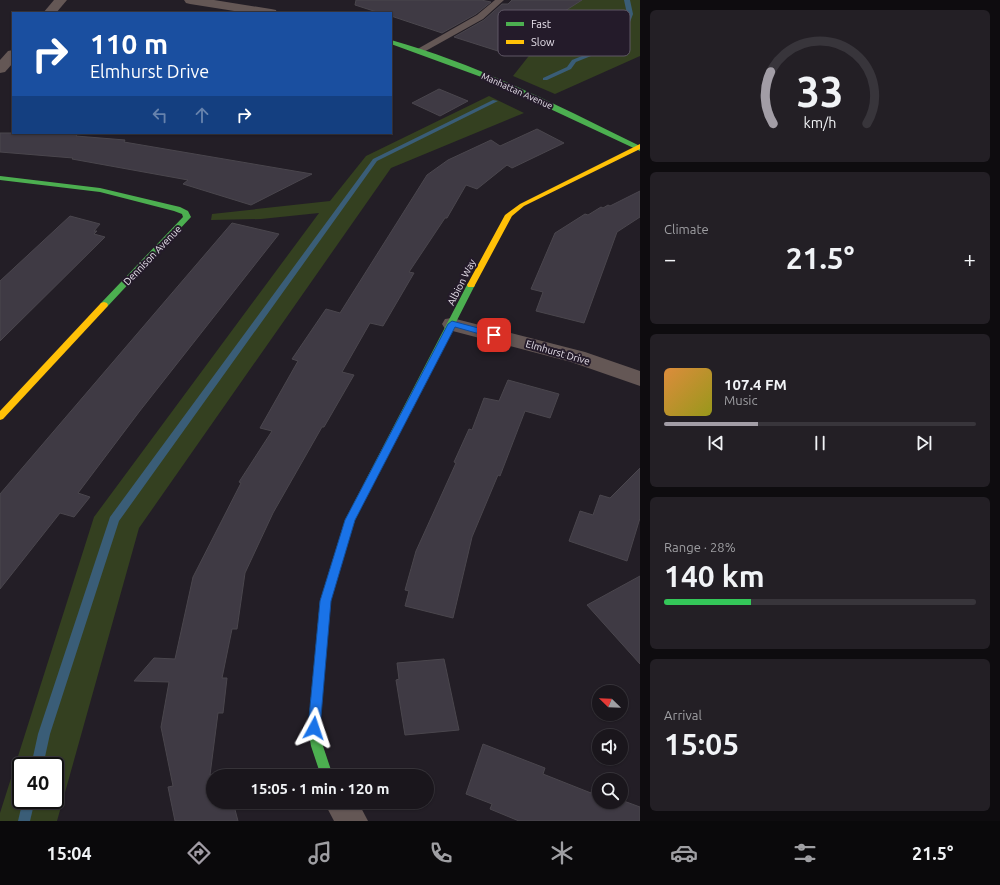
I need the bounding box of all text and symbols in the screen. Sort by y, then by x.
legend [498,10,630,56]
text: Fast [531,18,552,30]
icon: right [24,28,76,80]
text: 110 m [90,28,168,59]
text: Slow [531,36,555,48]
text: Elmhurst Drive [90,61,209,81]
text: 33 [797,68,843,115]
street label: Manhattan Avenue [480,71,554,111]
icon: left [149,104,171,126]
icon: ahead [191,104,213,126]
icon: right [233,104,255,126]
text: km/h [804,115,836,131]
text: Climate [664,222,709,236]
street label: Dennison Avenue [121,223,184,287]
text: 21.5° [786,241,854,275]
text: − [664,246,676,271]
text: + [964,246,976,271]
street label: Albion Way [445,257,478,307]
pin [477,318,511,352]
icon: arrive [483,324,505,346]
street label: Elmhurst Drive [524,338,591,367]
text: 107.4 FM [724,376,787,393]
text: Music [724,393,758,407]
icon: previous [705,432,727,454]
icon: pause [809,432,831,454]
icon: next [913,432,935,454]
text: Range · 28% [664,540,736,554]
text: 140 km [664,559,765,593]
north arrow [592,685,628,721]
map controls [592,685,628,809]
position arrow [293,707,335,749]
text: Arrival [664,708,702,722]
text: 15:05 [664,727,739,761]
button: sound [592,729,628,765]
speed limit sign: 40 [12,757,64,809]
button: search [592,773,628,809]
text: 15:05 · 1 min · 120 m [251,780,389,797]
icon: directions [185,839,213,867]
icon: music [306,839,334,867]
icon: phone [427,839,455,867]
icon: climate [548,839,576,867]
icon: car [670,839,698,867]
icon: filters [791,839,819,867]
text: 15:04 [47,843,92,863]
text: 21.5° [912,843,953,863]

